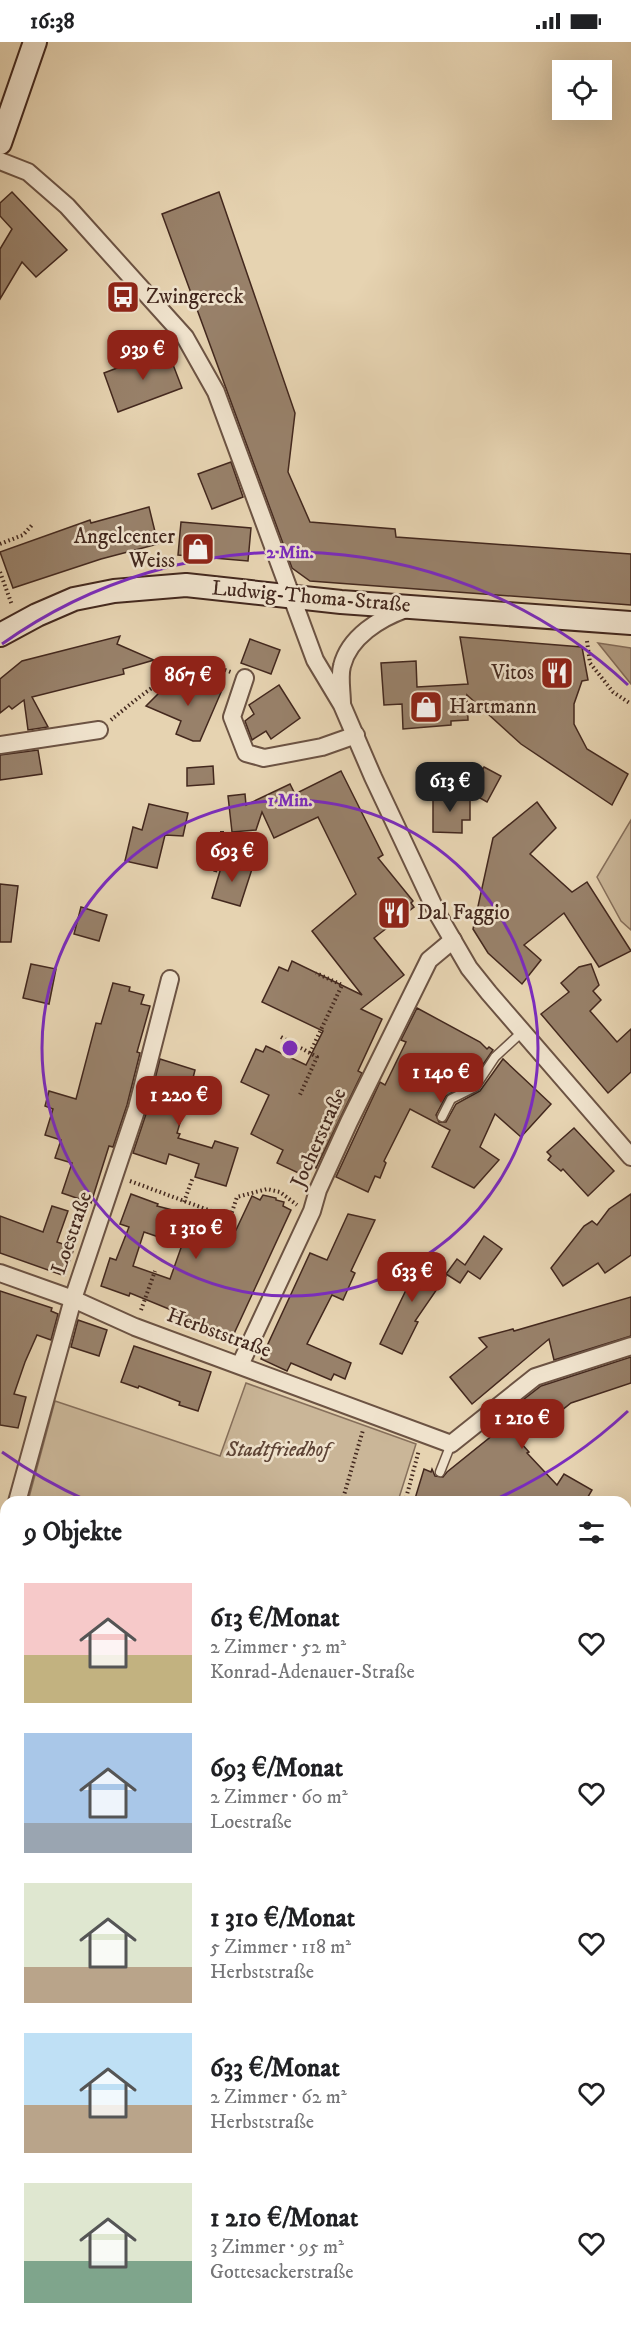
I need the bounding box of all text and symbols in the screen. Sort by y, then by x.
text: 16:38 [30,8,74,35]
map controls [552,60,612,120]
button: locate [552,60,612,120]
bus stop icon: Zwingereck [105,279,141,315]
place label: Zwingereck [146,284,244,310]
pin: 939 € [101,330,185,381]
text: 939 € [121,337,165,362]
place label: Angelcenter Weiss [74,524,175,574]
shop icon: Angelcenter Weiss [180,531,216,567]
text: 2 Min. [266,542,314,564]
street label: Ludwig-Thoma-Straße [211,575,412,619]
restaurant icon: Vitos [539,655,575,691]
pin: 867 € [146,656,230,707]
place label: Vitos [491,660,534,686]
text: 867 € [165,663,211,688]
shop icon: Hartmann [408,689,444,725]
place label: Hartmann [449,694,537,720]
pin: 613 € [408,762,492,813]
text: 613 € [429,769,471,794]
text: 1 Min. [267,790,313,812]
pin: 693 € [190,832,274,883]
text: 693 € [210,839,254,864]
restaurant icon: Dal Faggio [376,895,412,931]
place label: Dal Faggio [417,900,510,926]
centre of rings [280,1038,300,1058]
pin: 1 140 € [386,1053,496,1104]
text: 1 140 € [412,1060,470,1085]
pin: 1 220 € [124,1076,234,1127]
text: 1 220 € [150,1083,208,1108]
street label: Jocherstraße [285,1084,353,1194]
street label: Loestraße [46,1188,98,1278]
pin: 1 310 € [141,1209,251,1260]
text: 1 310 € [169,1216,223,1241]
pin: 633 € [370,1252,454,1303]
text: 633 € [391,1259,433,1284]
street label: Herbststraße [163,1302,275,1364]
pin: 1 210 € [467,1399,577,1450]
text: 1 210 € [494,1406,550,1431]
park label: Stadtfriedhof [225,1437,335,1463]
text: 9 Objekte [24,1516,122,1549]
icon: filters [575,1516,608,1549]
text: 613 €/Monat [210,1602,340,1635]
icon: home [72,1607,144,1679]
icon: heart [575,1627,608,1660]
text: 2 Zimmer · 52 m² [210,1635,346,1660]
text: Konrad-Adenauer-Straße [210,1660,415,1685]
text: 693 €/Monat [210,1752,343,1785]
icon: home [72,1757,144,1829]
icon: heart [575,1777,608,1810]
text: 2 Zimmer · 60 m² [210,1785,348,1810]
text: Loestraße [210,1810,292,1835]
text: 1 310 €/Monat [210,1902,355,1935]
icon: home [72,1907,144,1979]
icon: heart [575,1927,608,1960]
text: 5 Zimmer · 118 m² [210,1935,351,1960]
text: Herbststraße [210,1960,314,1985]
text: 633 €/Monat [210,2052,340,2085]
icon: home [72,2057,144,2129]
icon: heart [575,2077,608,2110]
text: 2 Zimmer · 62 m² [210,2085,347,2110]
text: Herbststraße [210,2110,314,2135]
text: 1 210 €/Monat [210,2202,358,2235]
icon: home [72,2207,144,2279]
icon: heart [575,2227,608,2260]
text: 3 Zimmer · 95 m² [210,2235,344,2260]
text: Gottesackerstraße [210,2260,353,2285]

